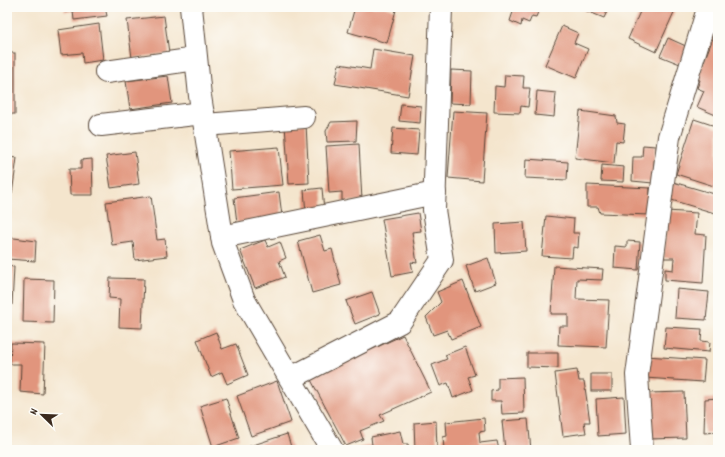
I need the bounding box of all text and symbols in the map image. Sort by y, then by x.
north arrow [22,395,62,435]
text: N [26,406,43,418]

